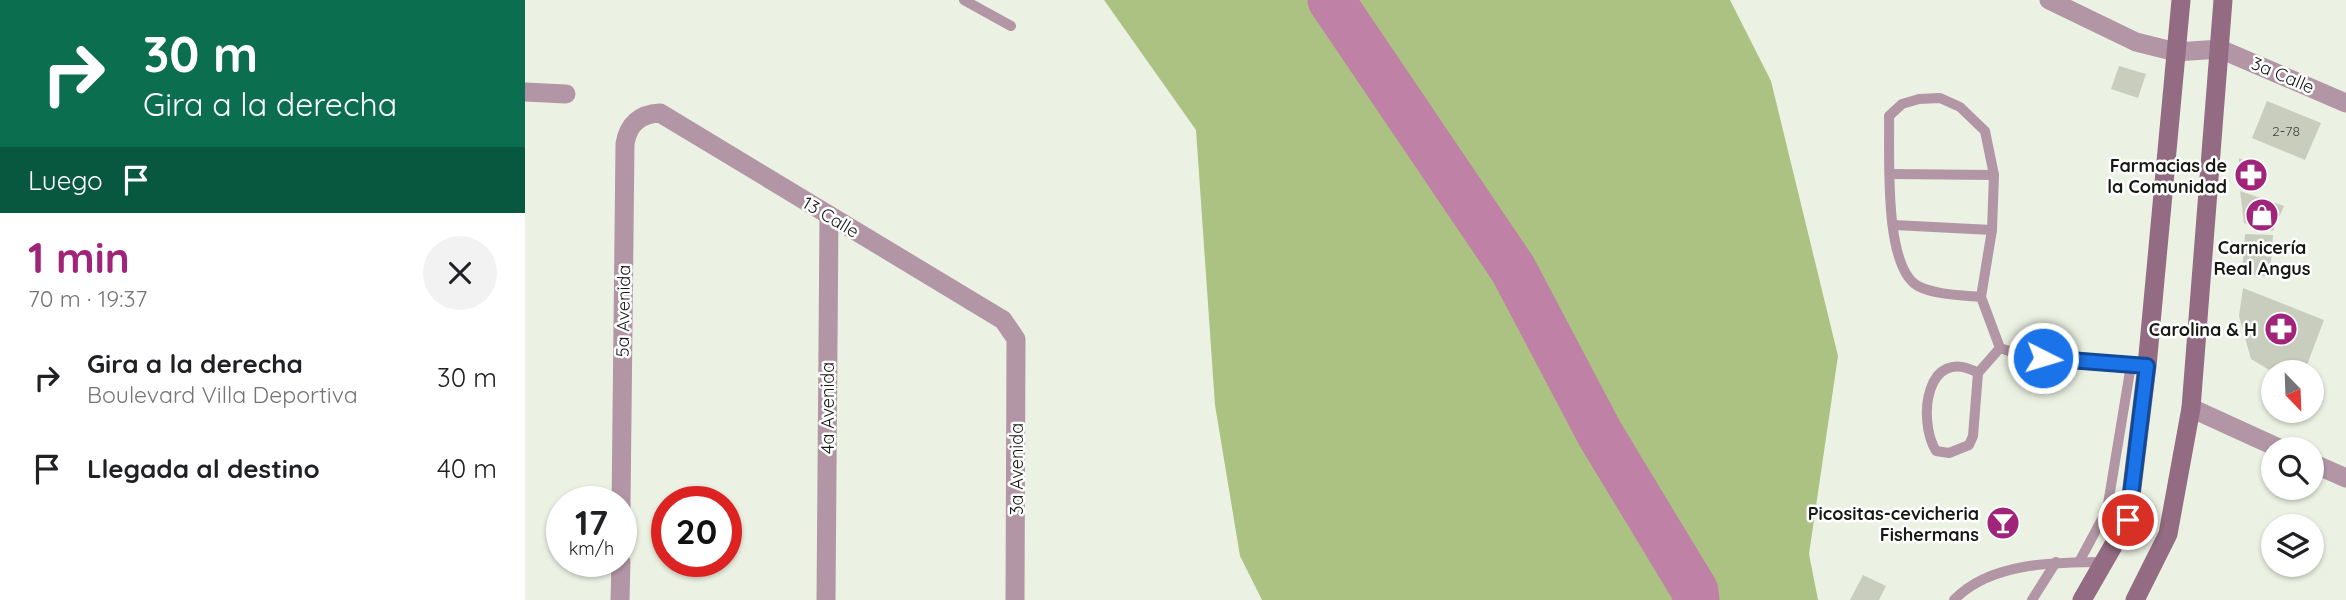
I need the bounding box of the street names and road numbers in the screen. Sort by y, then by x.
street label: 3a Calle [2248,51,2318,99]
street label: 13 Calle [799,191,863,243]
street label: 5a Avenida [611,265,635,357]
street label: 4a Avenida [816,362,839,454]
street label: 3a Avenida [1005,423,1028,515]

